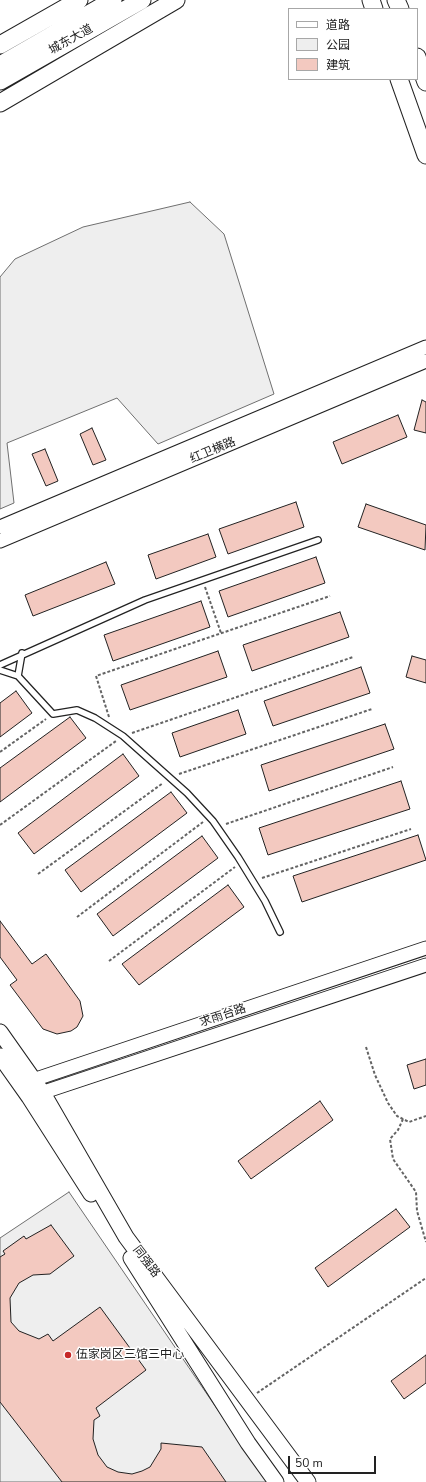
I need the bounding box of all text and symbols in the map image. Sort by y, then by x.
legend [288,8,418,80]
text: 道路 [326,17,350,33]
street label: 城东大道 [47,22,95,58]
text: 公园 [326,37,350,53]
text: 建筑 [326,57,350,73]
street label: 红卫横路 [188,435,238,467]
street label: 求雨台路 [198,1002,248,1030]
street label: 同强路 [129,1243,163,1281]
place label: 伍家岗区三馆三中心 [76,1348,184,1362]
marker: 伍家岗区三馆三中心 [63,1350,73,1360]
scale bar [290,1448,378,1474]
text: 50 m [295,1455,323,1471]

